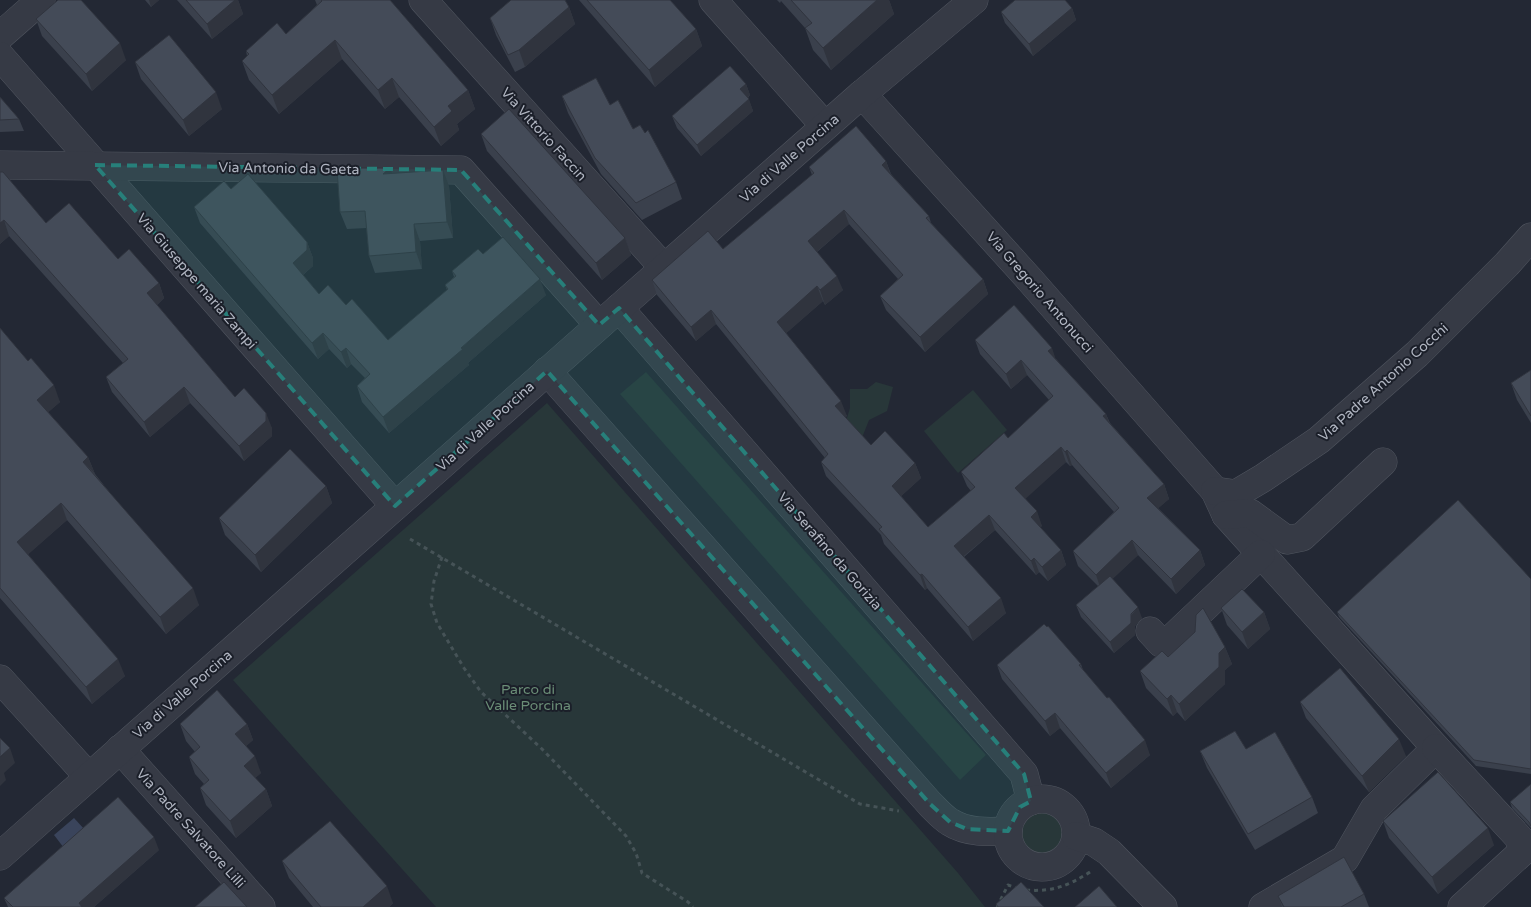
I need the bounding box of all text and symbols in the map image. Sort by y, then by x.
street label: Via Vittorio Faccin [497,84,590,185]
street label: Via di Valle Porcina [736,111,842,206]
street label: Via Antonio da Gaeta [218,159,360,178]
street label: Via Giuseppe maria Zampi [133,210,260,353]
street label: Via Gregorio Antonucci [983,228,1097,356]
street label: Via Padre Antonio Cocchi [1315,320,1452,445]
street label: Via di Valle Porcina [433,378,538,475]
street label: Via Serafino da Gorizia [774,489,885,614]
street label: Via di Valle Porcina [129,647,235,742]
park label: Parco di Valle Porcina [485,681,571,714]
street label: Via Padre Salvatore Lilli [133,765,249,891]

